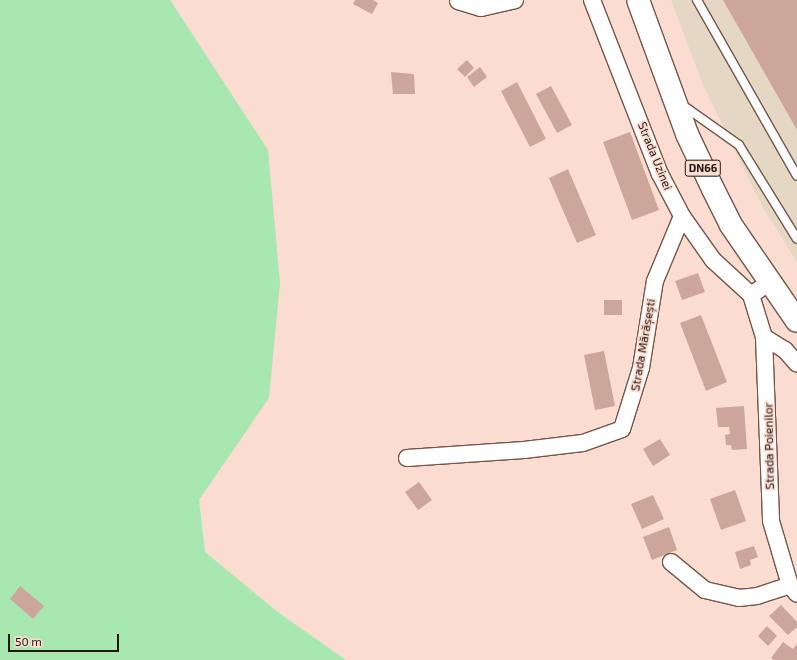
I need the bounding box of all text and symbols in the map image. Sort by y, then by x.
street label: Strada Uzinei [635,120,675,192]
road number: DN66 [684,159,722,177]
street label: Strada Mărășești [628,298,658,392]
street label: Strada Poienilor [761,402,777,490]
scale bar [10,626,121,652]
text: 50 m [15,634,42,648]

